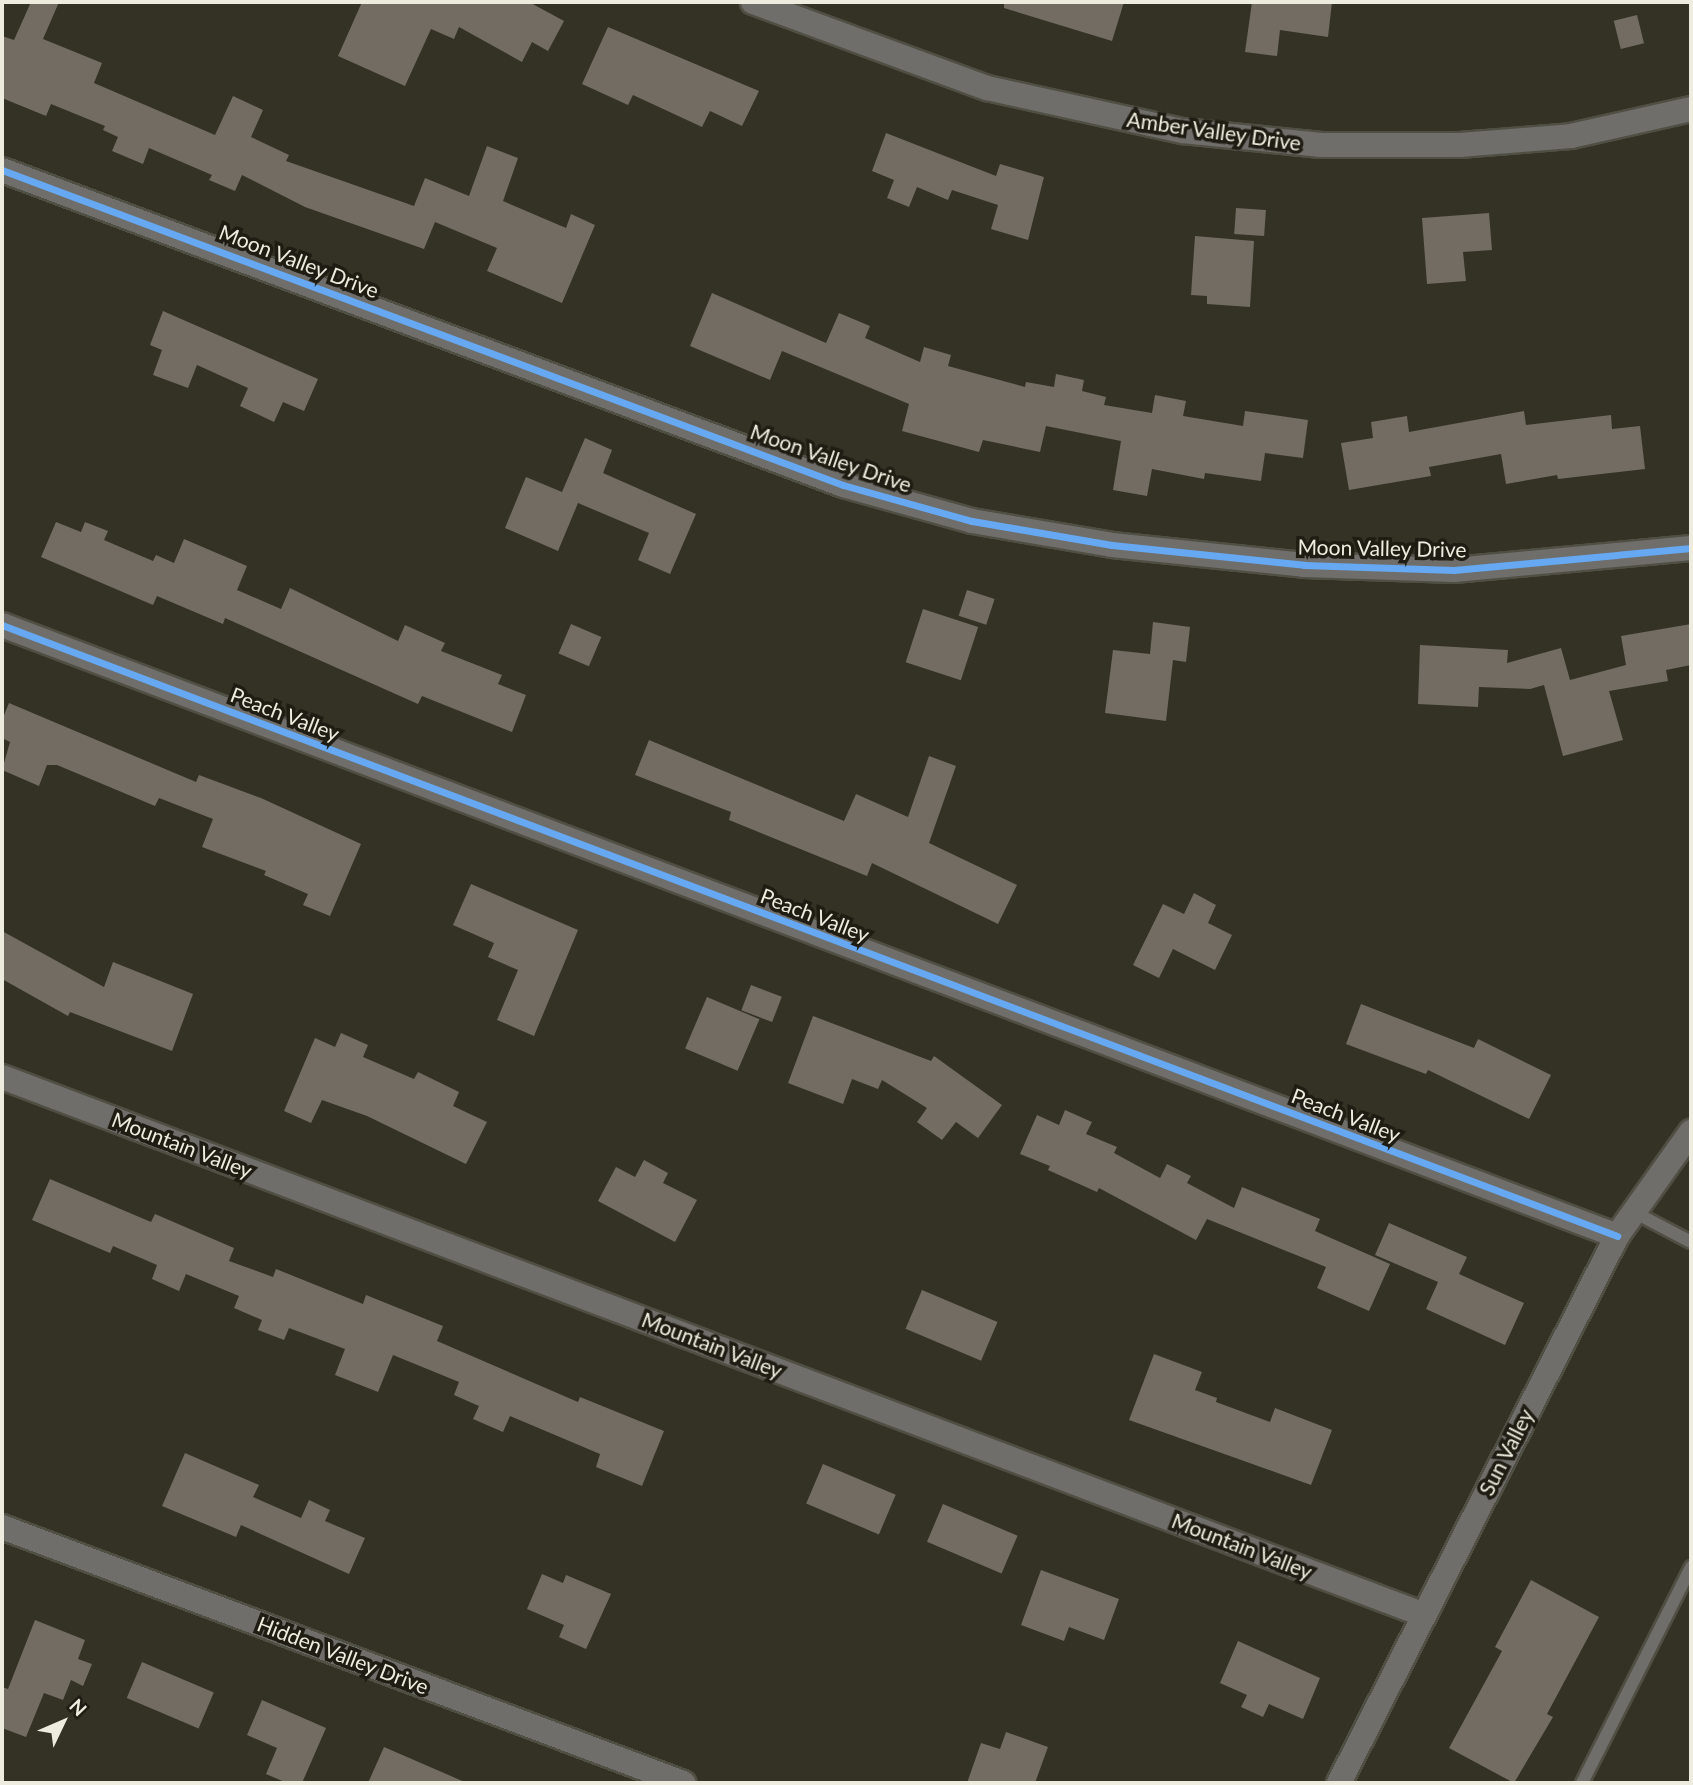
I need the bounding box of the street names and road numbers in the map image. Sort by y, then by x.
street label: Amber Valley Drive [1124,106,1304,156]
street label: Moon Valley Drive [215,219,383,303]
street label: Moon Valley Drive [746,418,916,498]
street label: Moon Valley Drive [1297,534,1467,562]
street label: Peach Valley [227,682,343,746]
street label: Peach Valley [757,883,873,947]
street label: Peach Valley [1288,1083,1404,1147]
street label: Mountain Valley [108,1107,256,1183]
street label: Mountain Valley [638,1307,786,1383]
street label: Sun Valley [1473,1404,1539,1500]
street label: Mountain Valley [1168,1508,1316,1584]
street label: Hidden Valley Drive [253,1610,433,1700]

